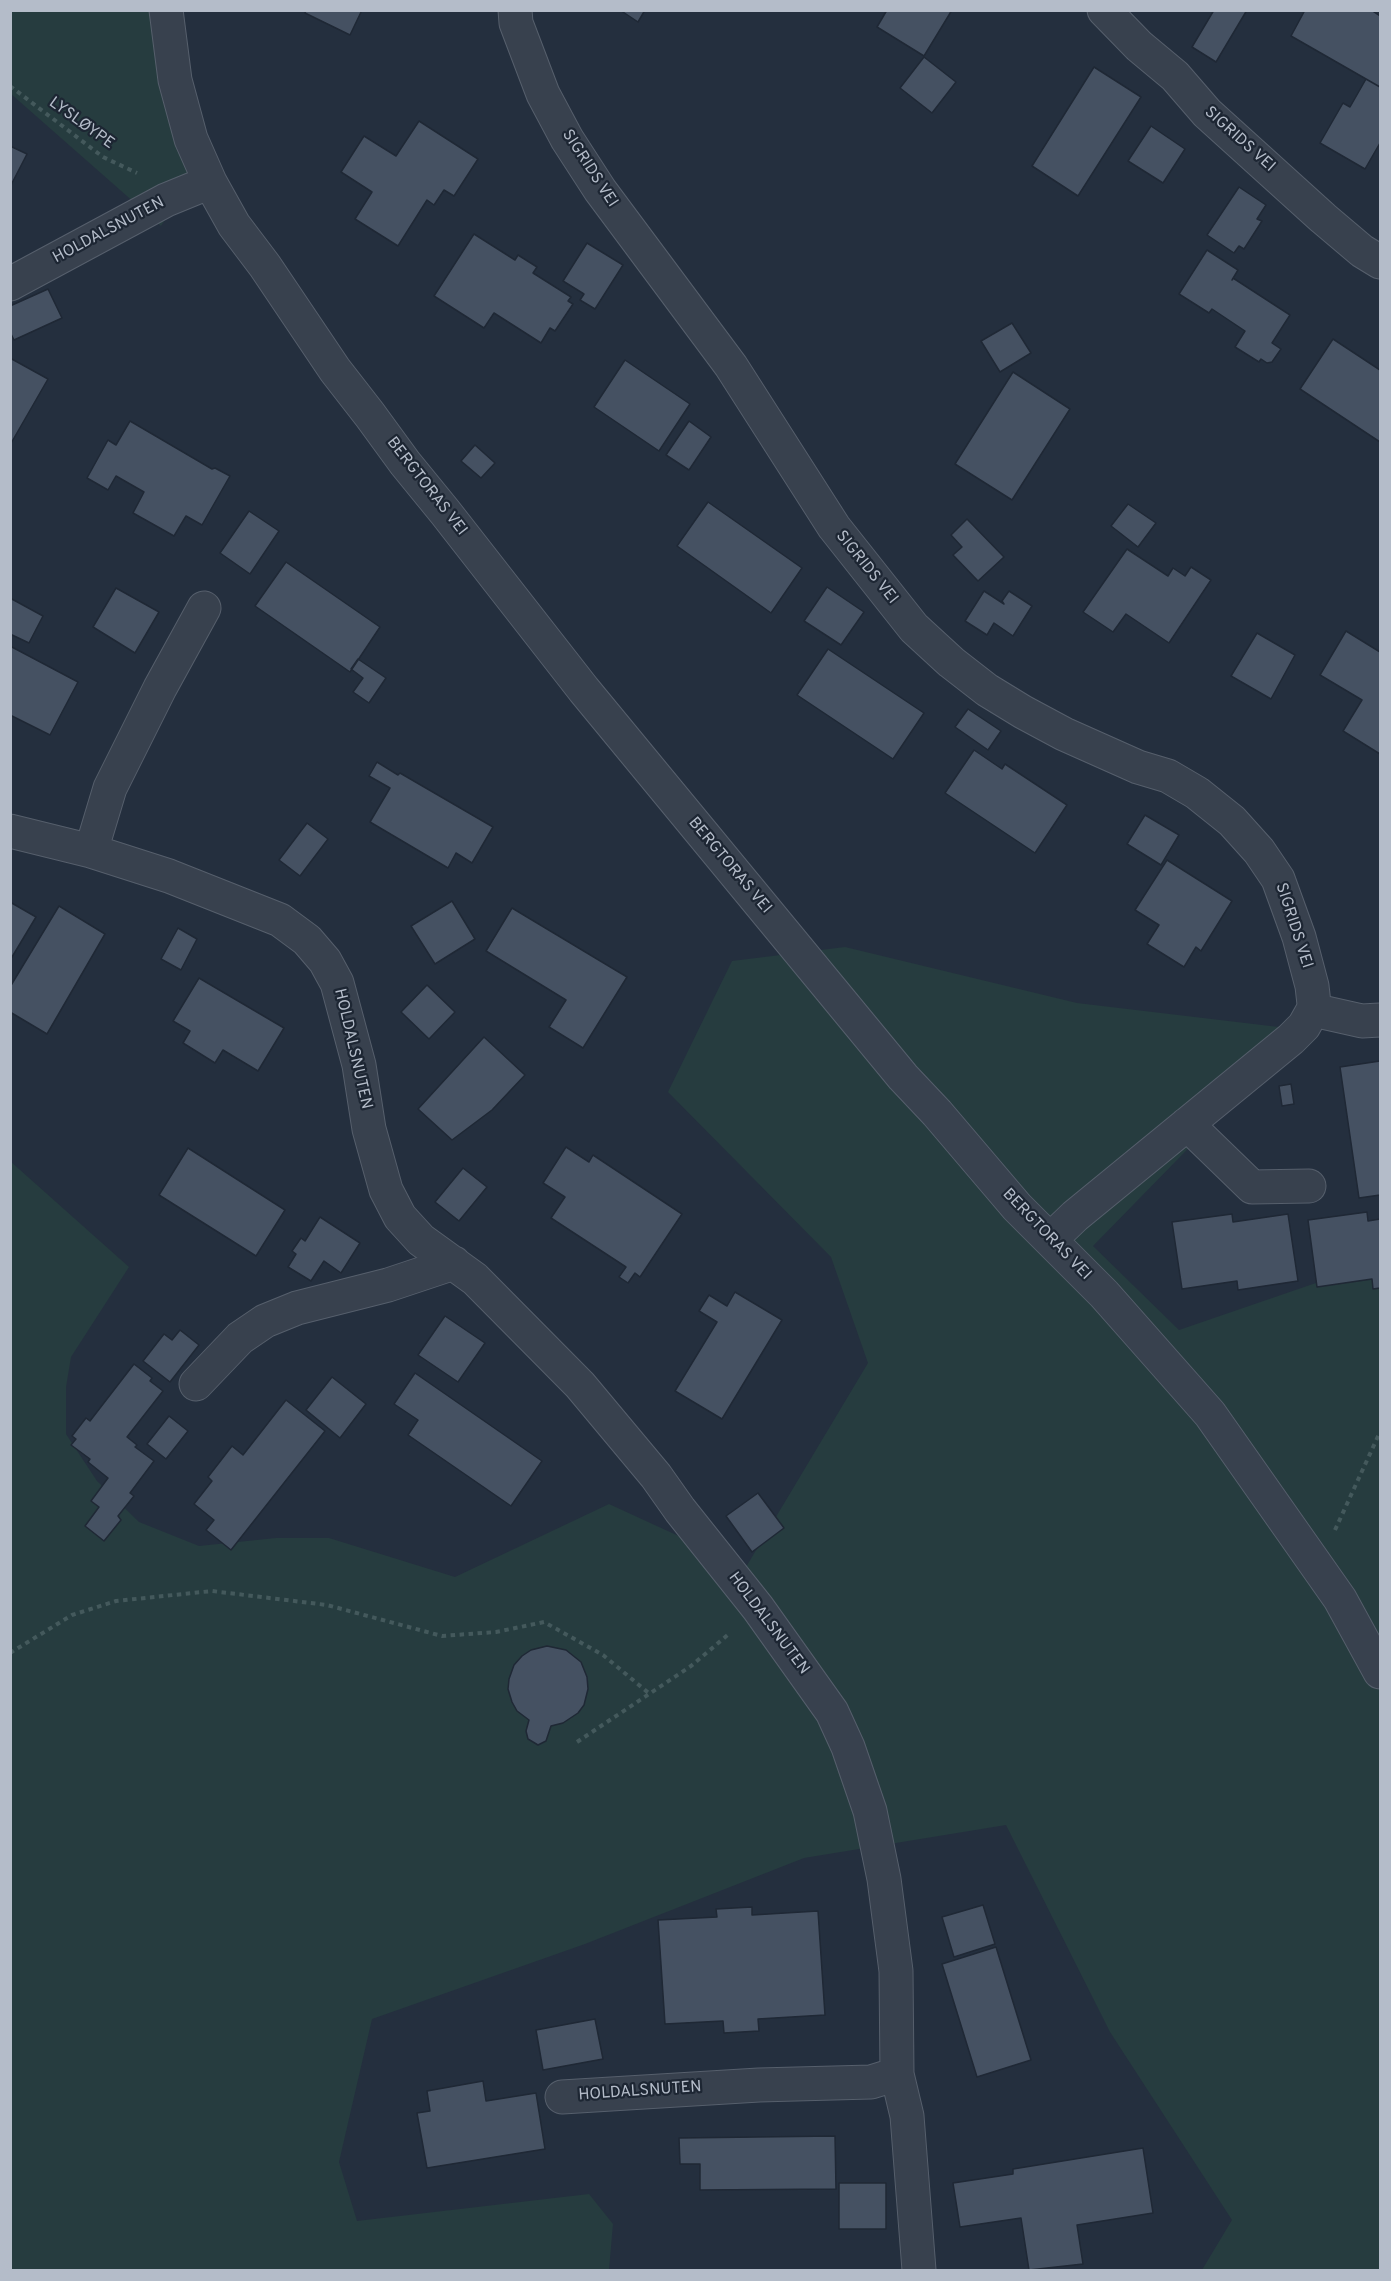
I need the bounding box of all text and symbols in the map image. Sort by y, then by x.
street label: LYSLØYPE [45,94,117,154]
street label: SIGRIDS VEI [1200,103,1278,177]
street label: SIGRIDS VEI [557,127,621,211]
street label: HOLDALSNUTEN [50,194,168,268]
street label: BERGTORAS VEI [382,434,470,540]
street label: SIGRIDS VEI [831,528,901,608]
street label: BERGTORAS VEI [683,814,775,918]
street label: SIGRIDS VEI [1270,881,1316,971]
street label: HOLDALSNUTEN [329,987,375,1111]
street label: BERGTORAS VEI [998,1185,1094,1285]
street label: HOLDALSNUTEN [723,1569,813,1679]
street label: HOLDALSNUTEN [578,2078,702,2106]

